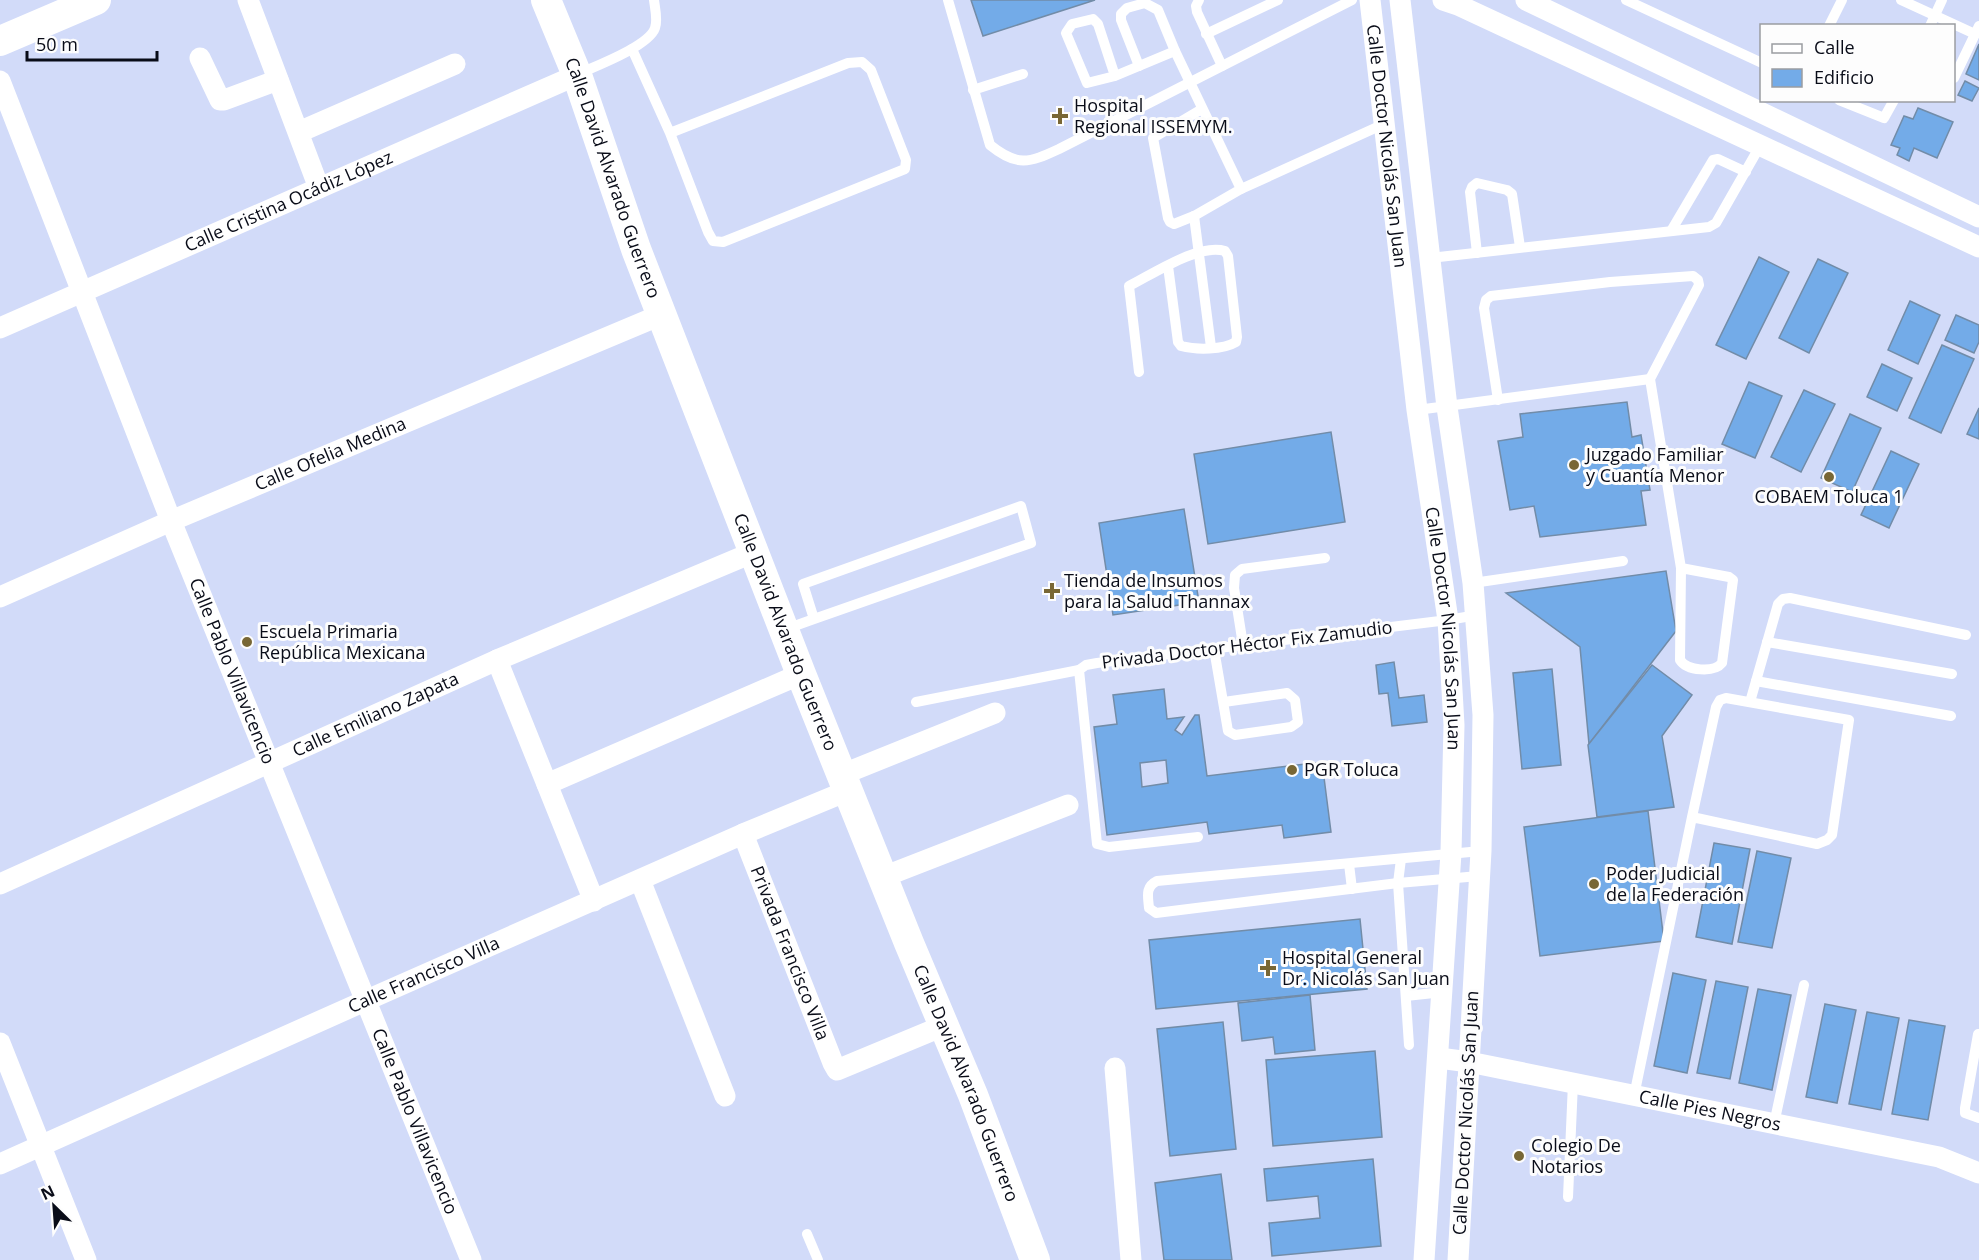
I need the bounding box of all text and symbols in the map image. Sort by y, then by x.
street label: Calle Doctor Nicolás San Juan [1362,23,1414,269]
scale bar [27,24,158,62]
legend [1760,24,1955,102]
text: 50 m [36,32,78,56]
text: Calle [1814,35,1855,59]
street label: Calle David Alvarado Guerrero [560,53,667,301]
text: Edificio [1814,65,1874,89]
place label: Hospital Regional ISSEMYM. [1074,93,1233,138]
marker: Hospital Regional ISSEMYM. [1051,107,1069,125]
street label: Calle Cristina Ocádiz López [180,144,396,257]
street label: Calle Ofelia Medina [251,411,409,496]
place label: Juzgado Familiar y Cuantía Menor [1584,442,1725,487]
marker: Juzgado Familiar y Cuantía Menor [1567,458,1581,472]
marker: COBAEM Toluca 1 [1822,470,1836,484]
place label: COBAEM Toluca 1 [1754,484,1904,508]
street label: Calle Doctor Nicolás San Juan [1420,505,1467,751]
street label: Calle David Alvarado Guerrero [729,509,844,754]
place label: Tienda de Insumos para la Salud Thannax [1064,568,1250,613]
street label: Calle Pablo Villavicencio [184,574,281,767]
marker: Tienda de Insumos para la Salud Thannax [1045,584,1059,598]
street label: Privada Doctor Héctor Fix Zamudio [1100,614,1394,674]
place label: Escuela Primaria República Mexicana [259,619,426,664]
marker: Escuela Primaria República Mexicana [240,635,254,649]
street label: Calle Emiliano Zapata [288,666,462,762]
place label: PGR Toluca [1304,757,1399,781]
marker: PGR Toluca [1285,763,1299,777]
place label: Poder Judicial de la Federación [1606,861,1744,906]
street label: Privada Francisco Villa [746,862,836,1043]
marker: Poder Judicial de la Federación [1587,877,1601,891]
street label: Calle Francisco Villa [344,930,503,1018]
place label: Hospital General Dr. Nicolás San Juan [1282,945,1450,990]
marker: Hospital General Dr. Nicolás San Juan [1259,959,1277,977]
street label: Calle David Alvarado Guerrero [908,961,1025,1205]
street label: Calle Doctor Nicolás San Juan [1447,990,1483,1236]
street label: Calle Pablo Villavicencio [367,1024,464,1218]
street label: Calle Pies Negros [1637,1084,1783,1136]
place label: Colegio De Notarios [1531,1133,1621,1178]
marker: Colegio De Notarios [1512,1149,1526,1163]
north arrow [24,1176,84,1236]
text: N [37,1180,58,1205]

